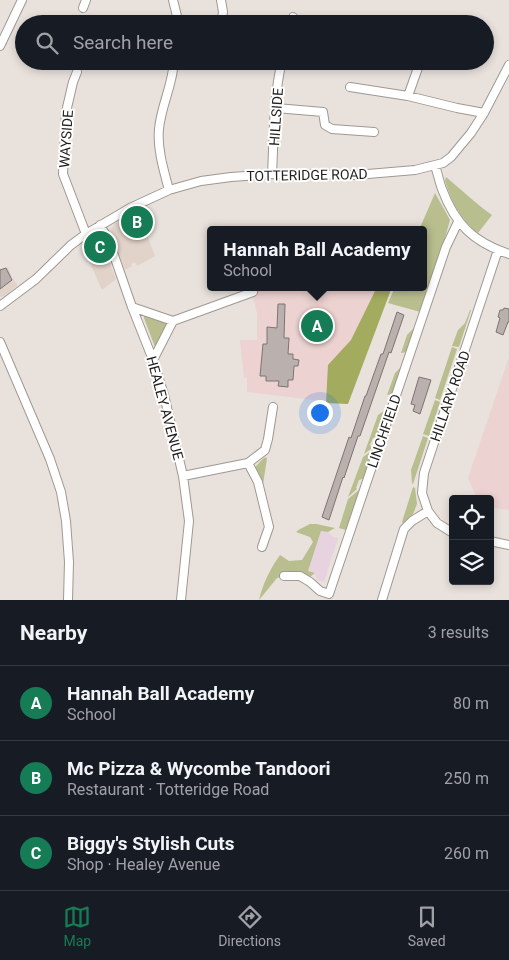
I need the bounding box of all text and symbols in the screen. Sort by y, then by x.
search box [15,15,494,70]
icon: search [33,29,61,57]
text: Search here [73,31,173,54]
street label: HILLSIDE [266,87,286,147]
street label: WAYSIDE [56,109,76,169]
street label: TOTTERIDGE ROAD [246,166,368,184]
pin: B [121,203,153,241]
popup [207,226,427,291]
pin: C [84,228,116,266]
text: Hannah Ball Academy [223,238,411,261]
text: School [223,261,272,280]
pin: A [301,307,333,345]
street label: HILLARY ROAD [427,349,473,443]
street label: HEALEY AVENUE [143,354,187,462]
street label: LINCHFIELD [364,392,404,470]
your location [307,400,333,426]
map controls [449,495,494,585]
button: locate [449,495,494,540]
button: layers [449,540,494,585]
text: Nearby [20,621,87,645]
text: 3 results [428,623,489,642]
text: Hannah Ball Academy [67,682,254,705]
text: A [31,694,41,713]
text: 80 m [453,694,489,713]
text: School [67,705,116,724]
text: Mc Pizza & Wycombe Tandoori [67,757,331,780]
text: B [31,769,41,788]
text: 250 m [444,769,489,788]
text: Restaurant · Totteridge Road [67,780,269,799]
text: Biggy's Stylish Cuts [67,832,234,855]
text: C [31,844,41,863]
text: 260 m [444,844,489,863]
text: Shop · Healey Avenue [67,855,220,874]
tab: Map [63,903,91,949]
tab: Directions [218,903,281,949]
tab: Saved [408,903,446,949]

